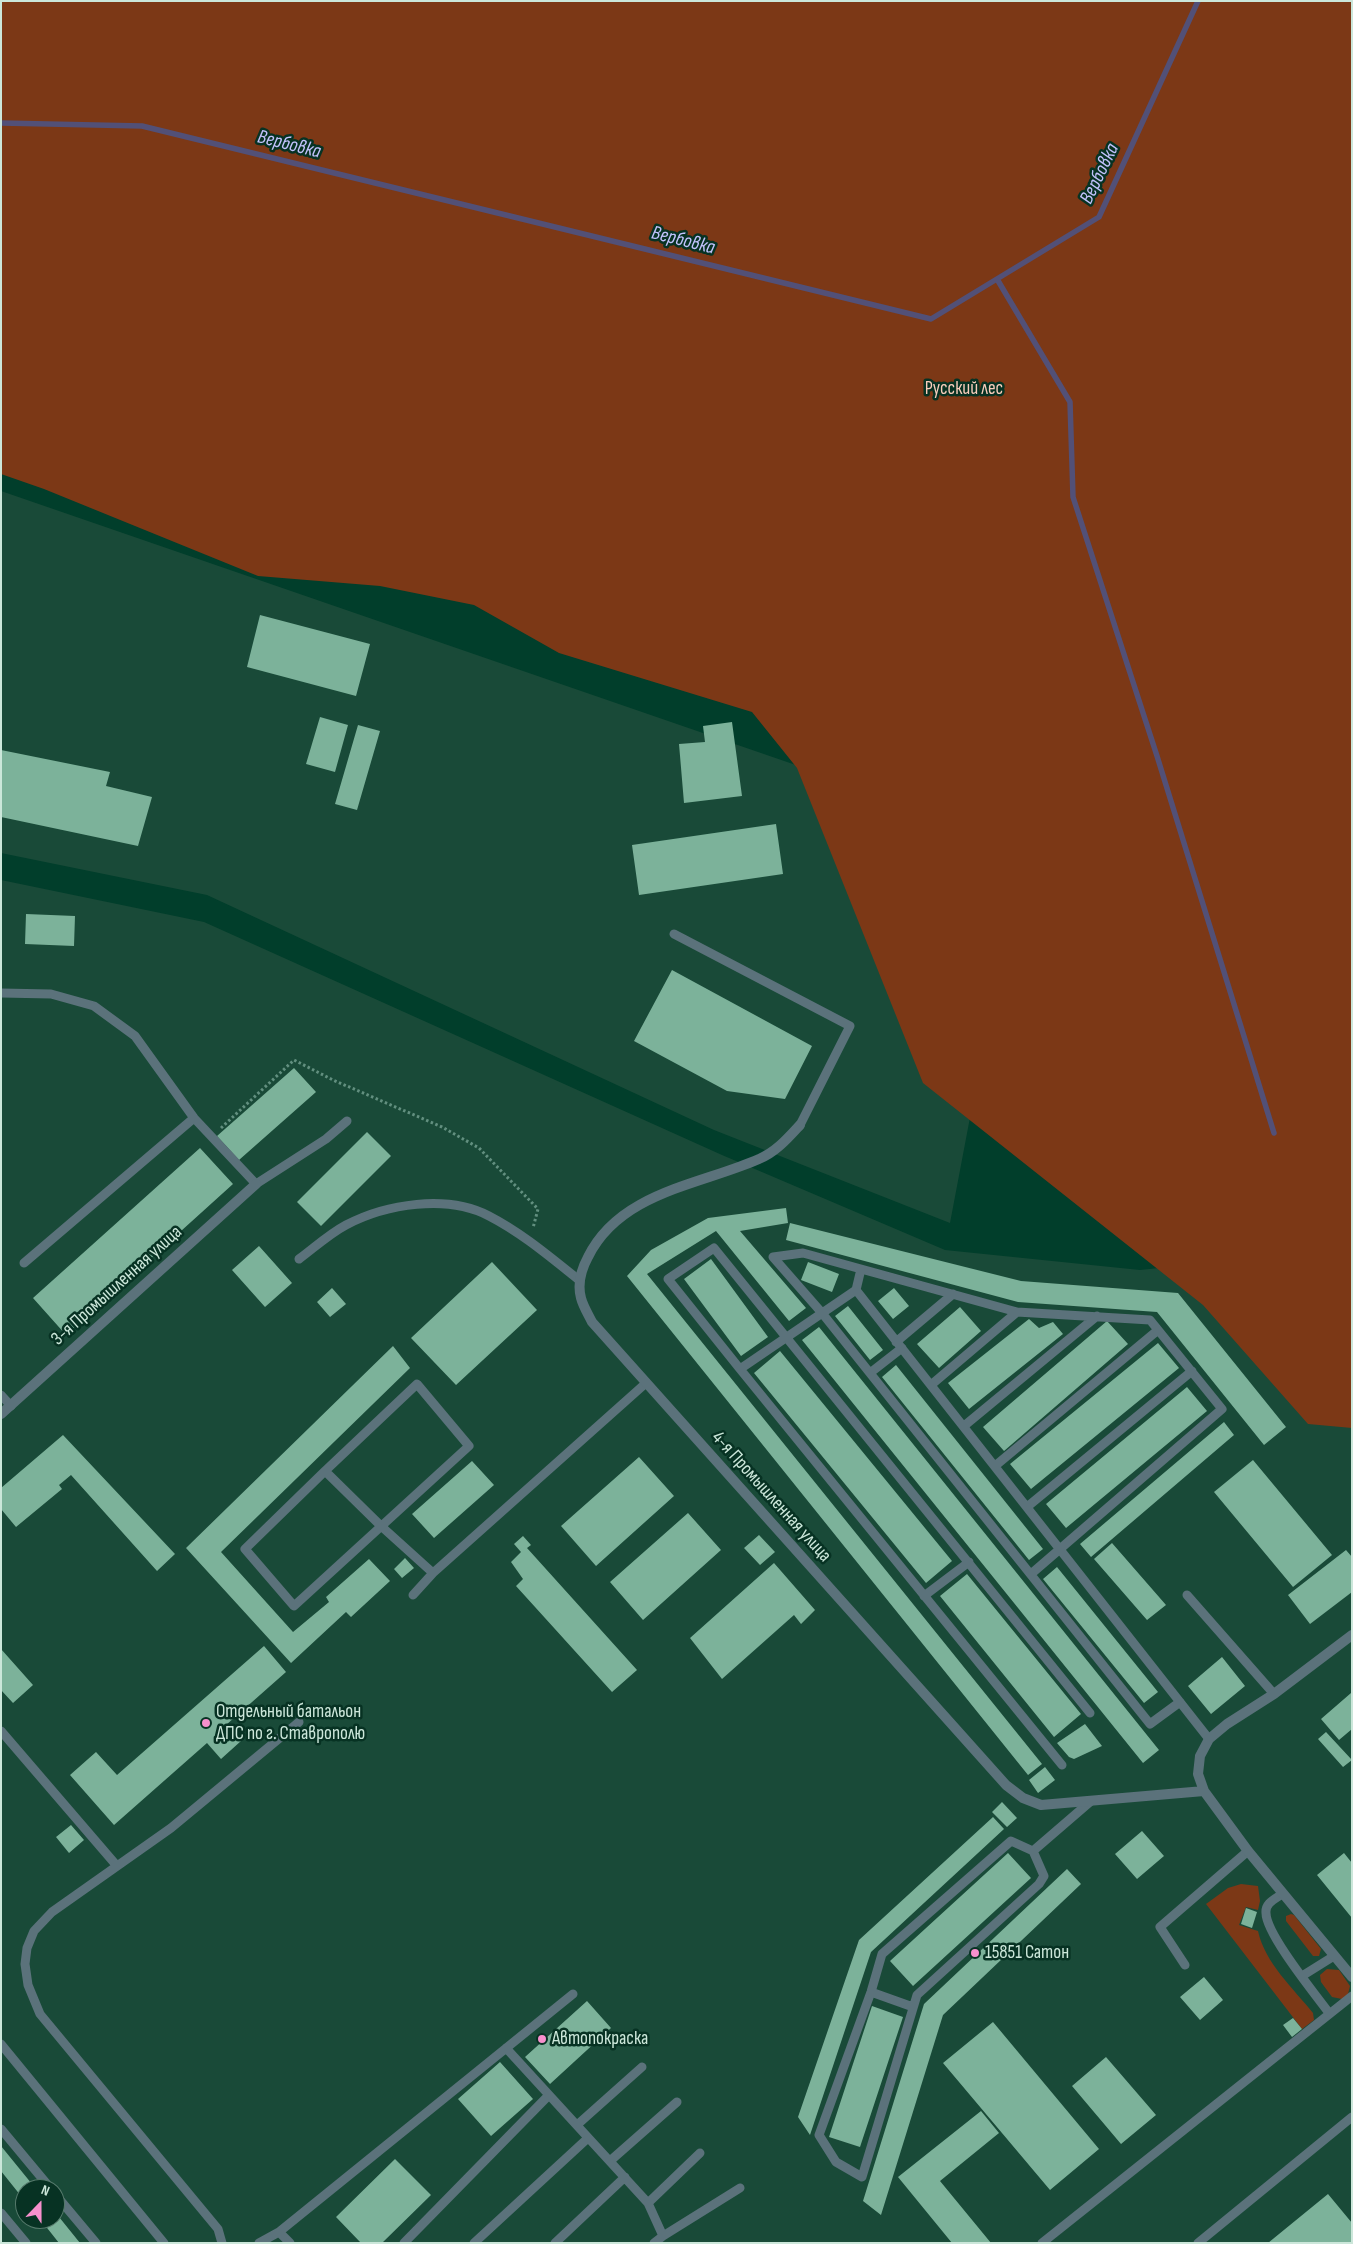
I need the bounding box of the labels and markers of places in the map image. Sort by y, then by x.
place label: Отдельный батальон ДПС по г. Ставрополю [216,1701,365,1745]
marker: Отдельный батальон ДПС по г. Ставрополю [200,1717,212,1729]
place label: 15851 Сатон [985,1942,1069,1964]
marker: 15851 Сатон [969,1947,981,1959]
place label: Автопокраска [552,2028,648,2050]
marker: Автопокраска [536,2033,548,2045]

